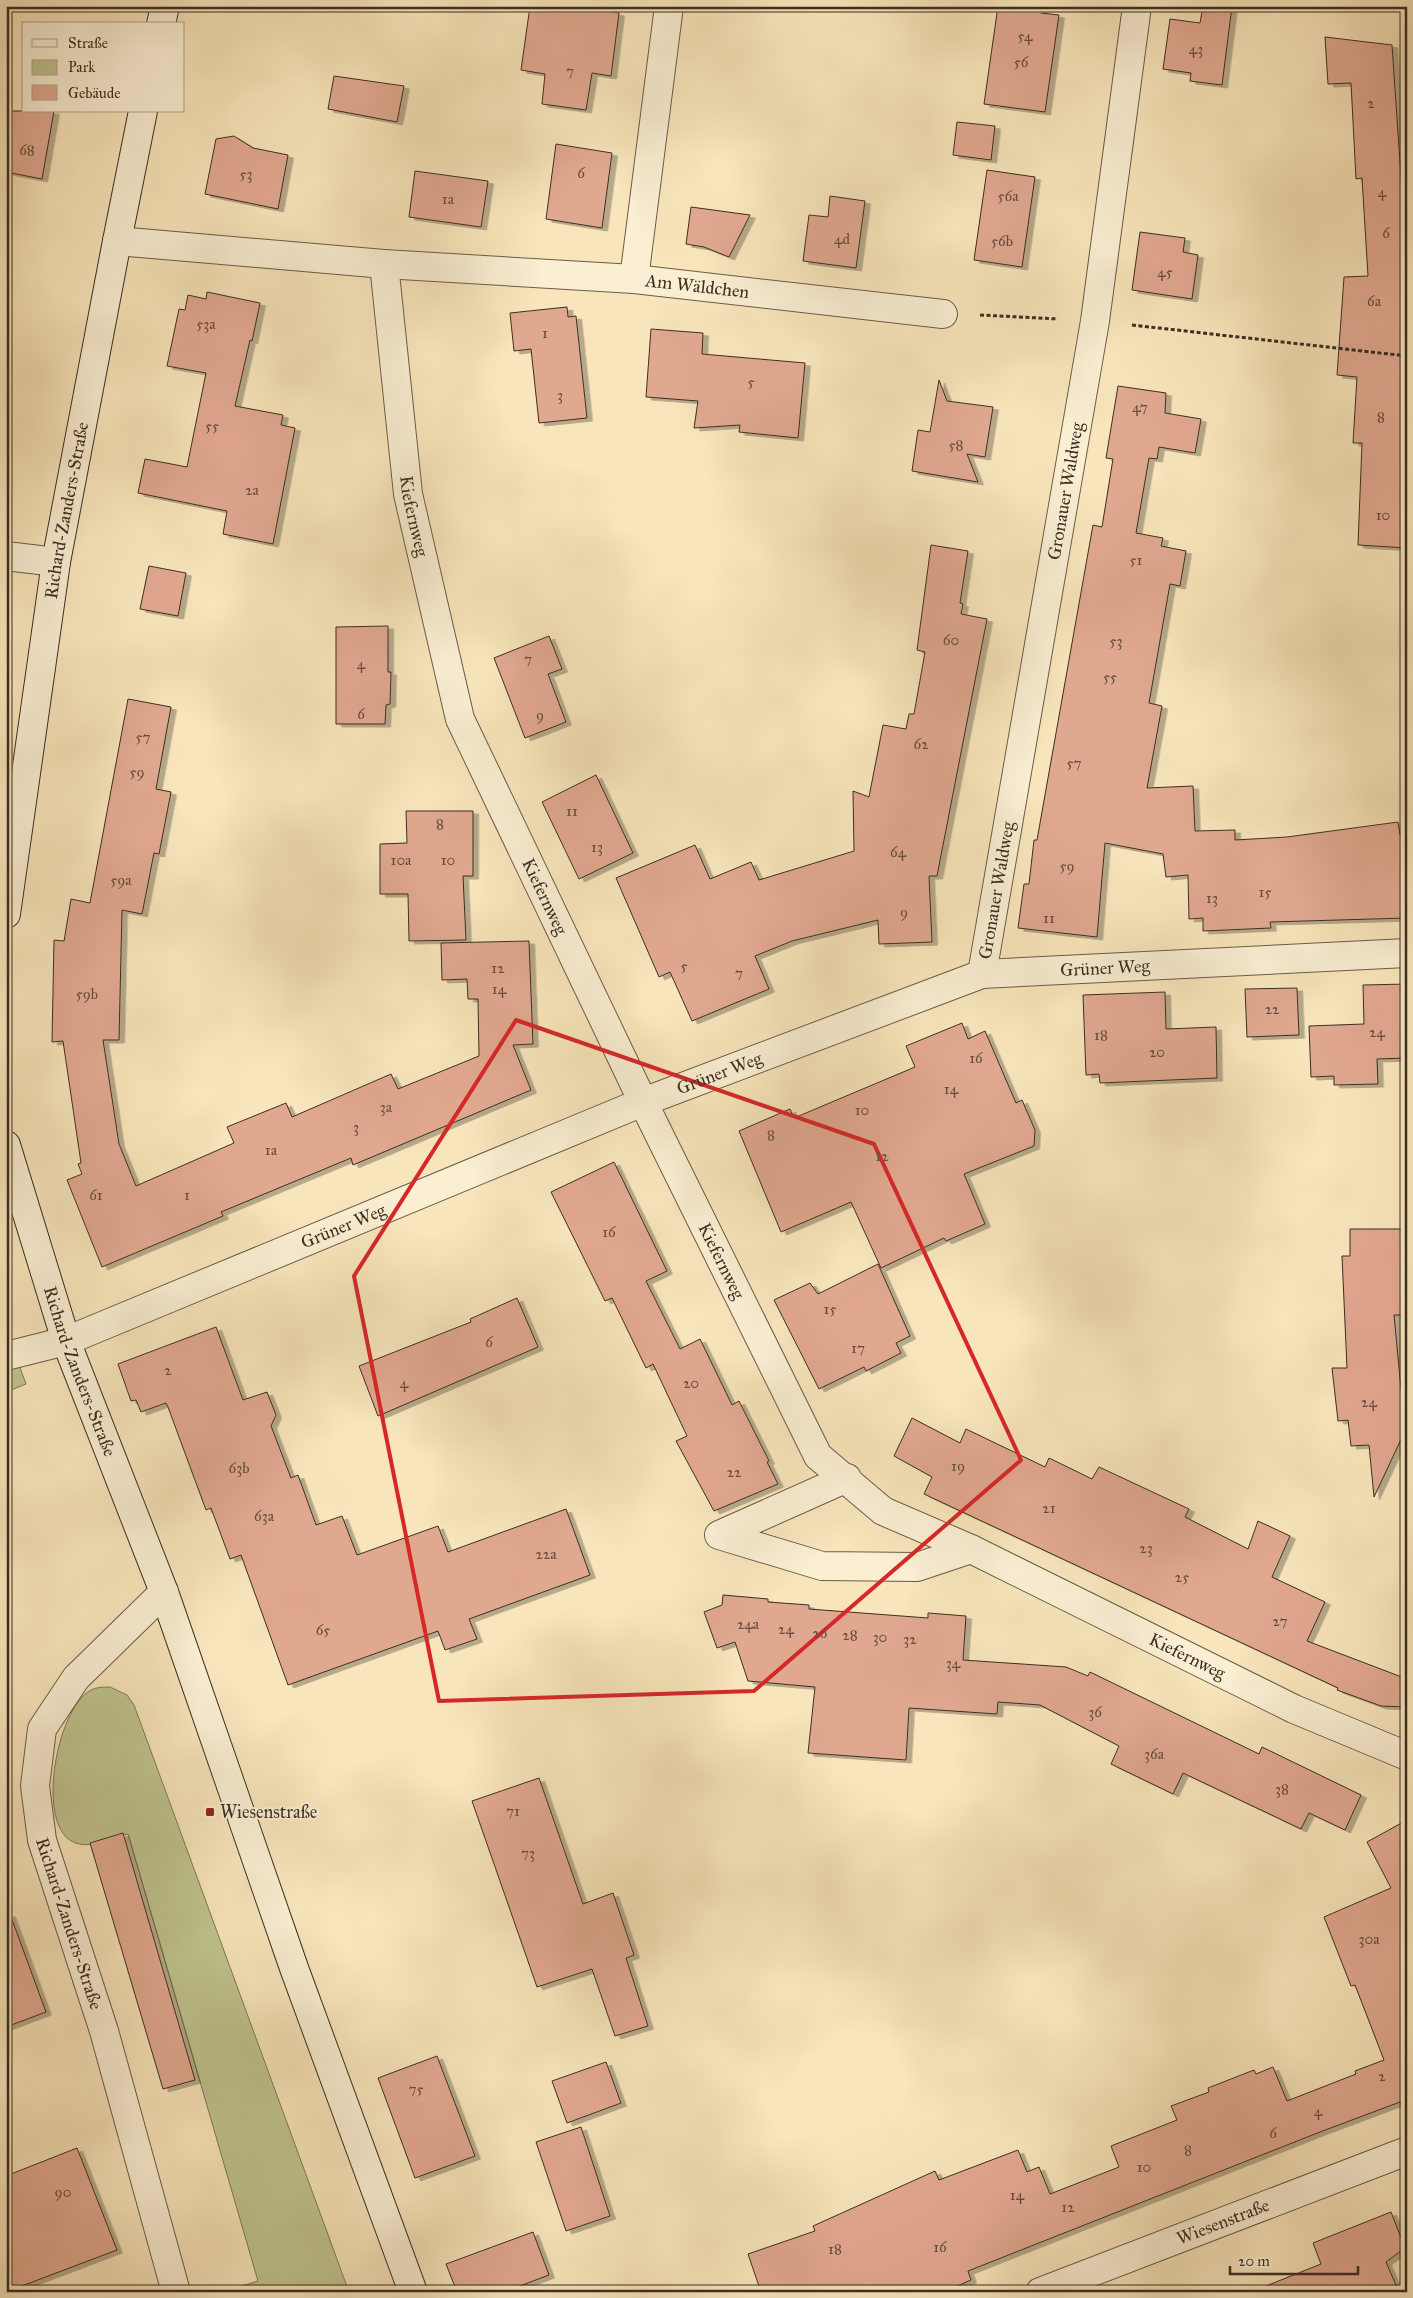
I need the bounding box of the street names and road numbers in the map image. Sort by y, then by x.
street label: Am Wäldchen [643,269,751,303]
street label: Richard-Zanders-Straße [40,420,93,601]
street label: Gronauer Waldweg [1043,420,1089,562]
street label: Kiefernweg [395,474,433,560]
street label: Gronauer Waldweg [974,819,1020,961]
street label: Kiefernweg [517,855,573,939]
street label: Grüner Weg [1060,955,1151,981]
street label: Grüner Weg [673,1047,766,1099]
street label: Grüner Weg [298,1199,390,1253]
street label: Kiefernweg [693,1219,750,1304]
street label: Richard-Zanders-Straße [39,1283,121,1459]
street label: Kiefernweg [1146,1628,1230,1685]
street label: Richard-Zanders-Straße [31,1835,107,2012]
street label: Wiesenstraße [1174,2194,1272,2249]

